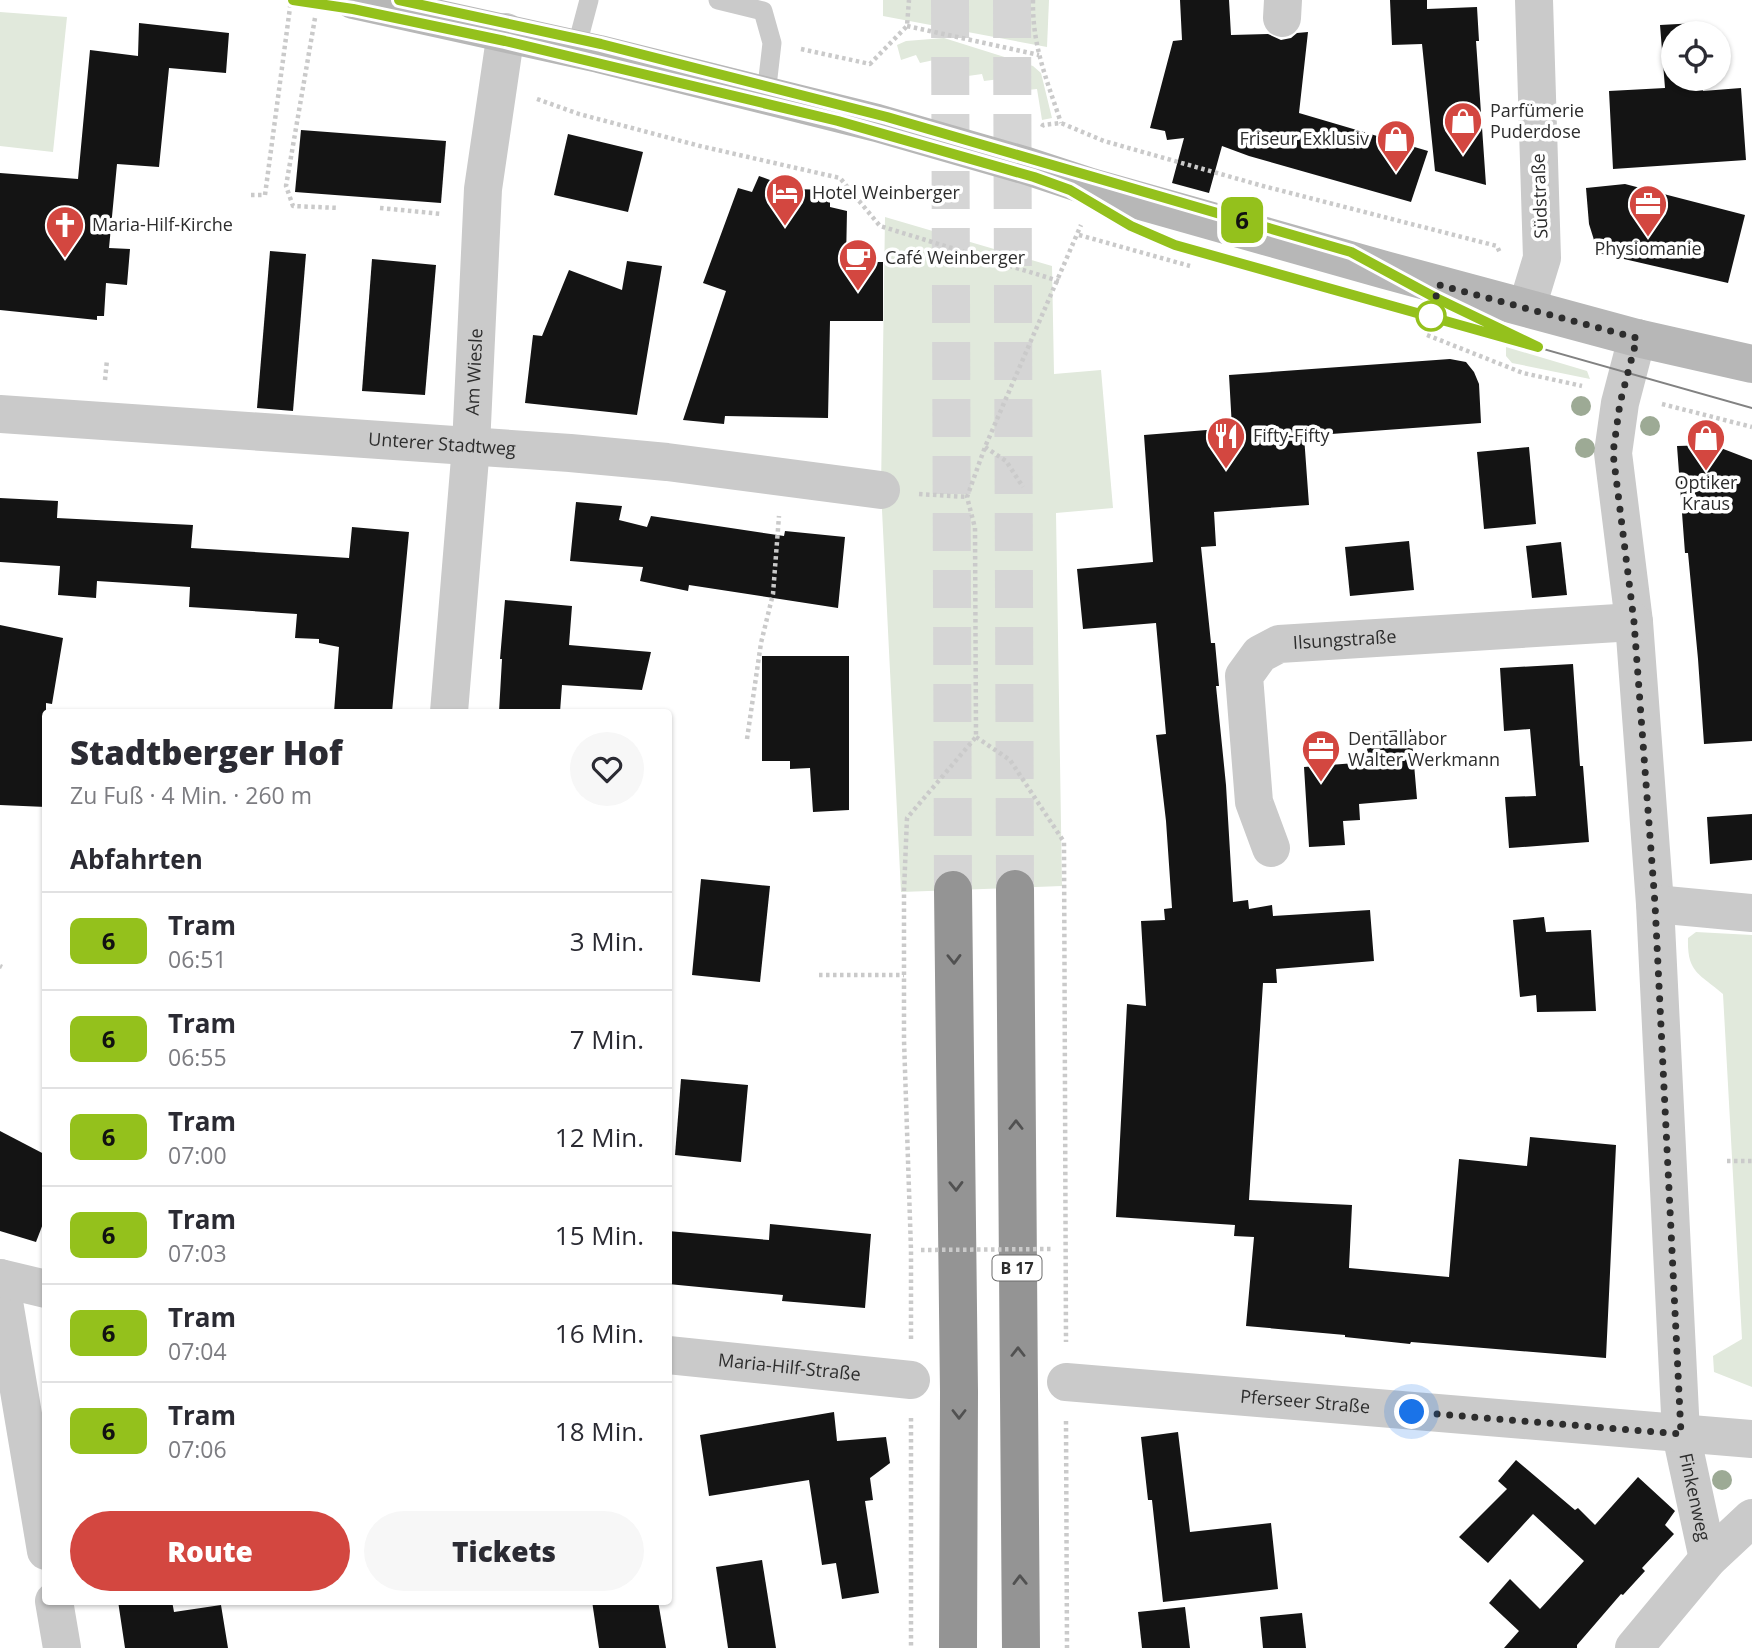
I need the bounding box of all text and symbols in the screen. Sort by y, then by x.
map controls [1661,21,1731,91]
button: locate [1661,21,1731,91]
place label: Parfümerie Puderdose [1490,98,1584,143]
shop icon: Parfümerie Puderdose [1442,100,1484,155]
shop icon: Friseur Exklusiv [1375,118,1417,173]
place label: Friseur Exklusiv [1239,126,1369,150]
street label: Südstraße [1526,153,1552,239]
hotel icon: Hotel Weinberger [764,172,806,227]
place label: Hotel Weinberger [812,180,961,204]
office icon: Physiomanie [1627,183,1669,238]
line badge: 6 [1219,197,1265,243]
text: 6 [1235,203,1249,236]
church icon: Maria-Hilf-Kirche [44,204,86,259]
place label: Maria-Hilf-Kirche [92,212,233,236]
place label: Physiomanie [1594,236,1702,260]
cafe icon: Café Weinberger [837,237,879,292]
place label: Café Weinberger [885,245,1026,269]
unlabelled marker [1416,301,1446,331]
street label: Am Wiesle [459,328,487,416]
restaurant icon: Fifty-Fifty [1205,415,1247,470]
shop icon: Optiker Kraus [1685,417,1727,472]
place label: Fifty-Fifty [1253,423,1330,447]
street label: Unterer Stadtweg [367,426,517,460]
place label: Optiker Kraus [1675,470,1738,515]
street label: Ilsungstraße [1292,624,1397,654]
place label: Dentallabor Walter Werkmann [1348,726,1500,771]
office icon: Dentallabor Walter Werkmann [1300,728,1342,783]
text: Stadtberger Hof [70,730,343,775]
button: heart [570,732,644,806]
text: Zu Fuß · 4 Min. · 260 m [70,779,312,811]
text: Abfahrten [70,841,203,877]
text: Tram [168,907,236,943]
text: 3 Min. [570,923,644,959]
text: 6 [102,924,115,957]
text: 06:51 [168,943,227,975]
one-way arrow [946,953,961,964]
text: Tram [168,1005,236,1041]
text: 7 Min. [570,1021,644,1057]
text: 6 [102,1022,115,1055]
text: 06:55 [168,1041,227,1073]
text: Tram [168,1103,236,1139]
text: 12 Min. [555,1119,644,1155]
one-way arrow [1008,1119,1024,1130]
text: 6 [102,1120,115,1153]
text: 07:00 [168,1139,227,1171]
one-way arrow [948,1181,964,1192]
text: Tram [168,1201,236,1237]
text: 15 Min. [555,1217,644,1253]
text: 6 [102,1218,115,1251]
text: 07:03 [168,1237,227,1269]
road number: B 17 [992,1256,1042,1280]
text: Tram [168,1299,236,1335]
text: 16 Min. [555,1315,644,1351]
text: 6 [102,1316,115,1349]
text: 07:04 [168,1335,227,1367]
street label: Maria-Hilf-Straße [717,1347,862,1386]
one-way arrow [1010,1347,1026,1357]
street label: Pferseer Straße [1239,1384,1371,1418]
your location [1394,1394,1429,1429]
text: Tram [168,1397,236,1433]
one-way arrow [951,1408,966,1419]
text: 18 Min. [555,1413,644,1449]
text: 6 [102,1414,115,1447]
text: 07:06 [168,1433,227,1465]
street label: Finkenweg [1674,1451,1717,1543]
button: Route [70,1511,350,1591]
button: Tickets [364,1511,644,1591]
one-way arrow [1012,1574,1028,1585]

